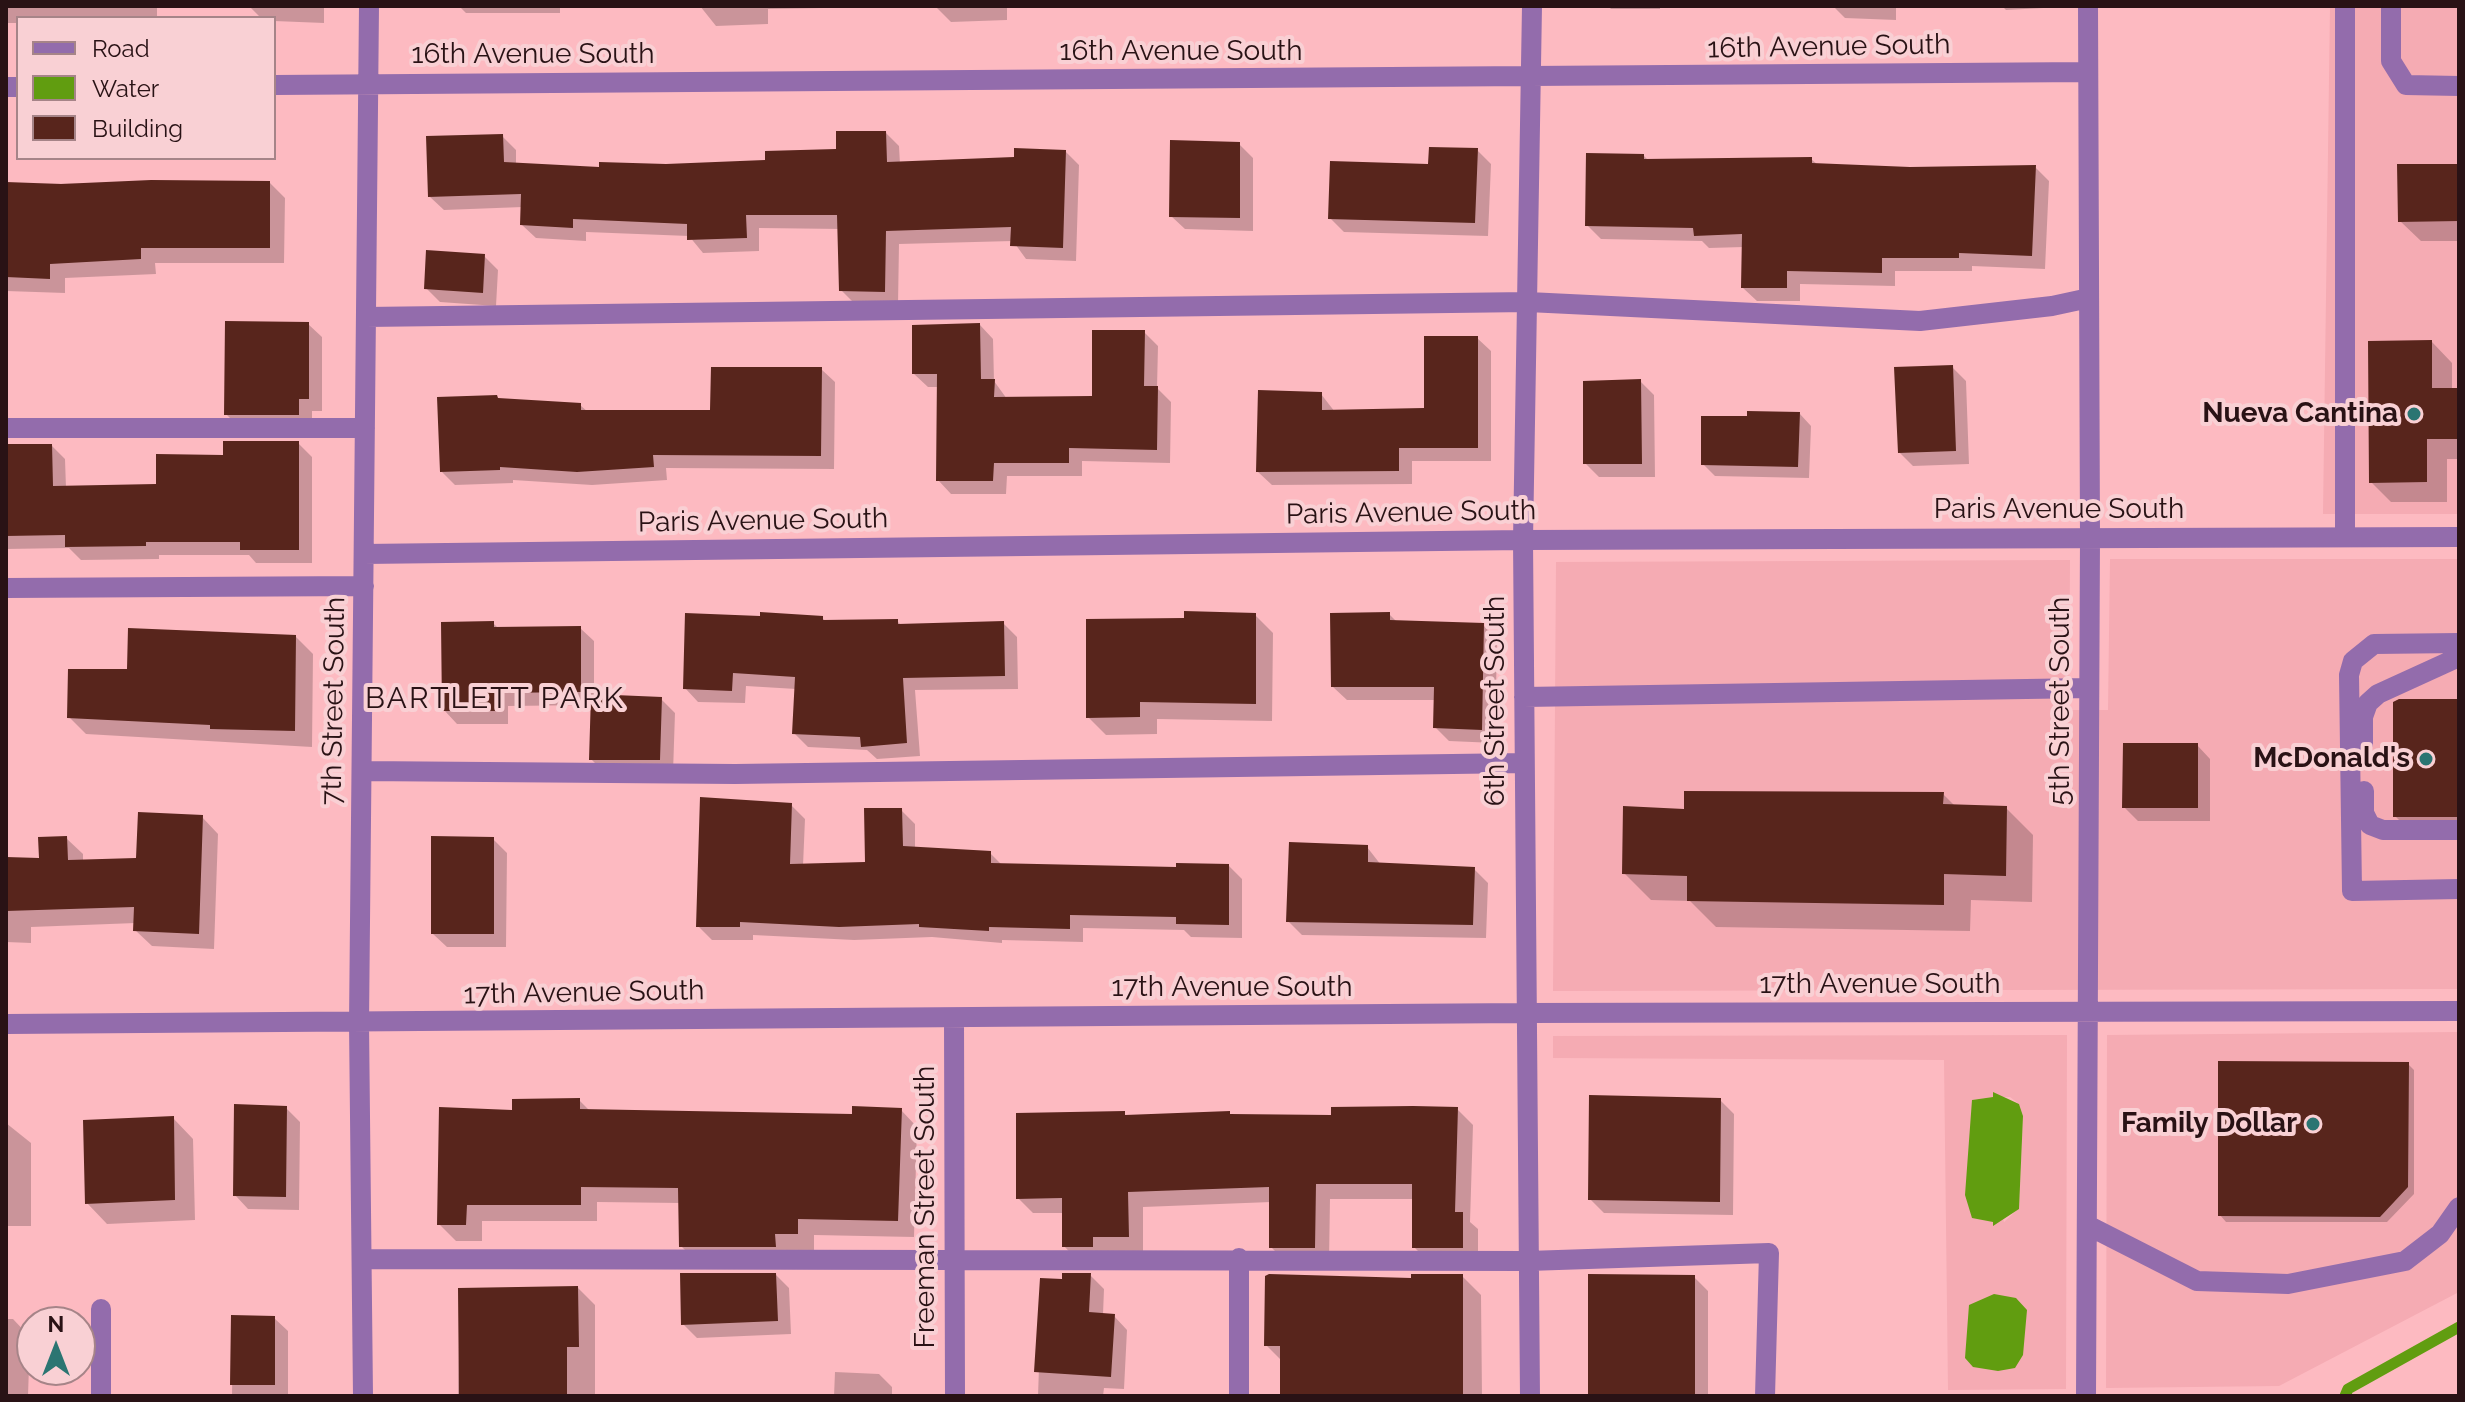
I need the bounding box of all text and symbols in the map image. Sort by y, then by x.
legend [16,16,276,160]
street label: 16th Avenue South [1707,28,1951,66]
text: Road [92,34,150,63]
street label: 16th Avenue South [1059,35,1303,69]
street label: 16th Avenue South [411,38,655,72]
text: Water [92,74,159,103]
text: Building [92,114,183,143]
place label: Nueva Cantina [2202,397,2398,431]
marker: Nueva Cantina [2405,405,2423,423]
street label: Paris Avenue South [1934,493,2184,527]
street label: Paris Avenue South [1285,494,1537,532]
street label: Paris Avenue South [637,502,889,540]
street label: 7th Street South [315,596,353,806]
street label: 6th Street South [1479,596,1513,806]
street label: 5th Street South [2044,597,2078,805]
district label: BARTLETT PARK [365,681,625,717]
place label: McDonald's [2253,742,2410,776]
marker: McDonald's [2417,750,2435,768]
street label: 17th Avenue South [1759,968,2001,1002]
street label: 17th Avenue South [1111,971,1353,1005]
street label: 17th Avenue South [463,974,705,1012]
street label: Freeman Street South [909,1066,943,1348]
place label: Family Dollar [2121,1107,2297,1141]
marker: Family Dollar [2304,1115,2322,1133]
north arrow [16,1306,96,1386]
text: N [48,1311,64,1337]

